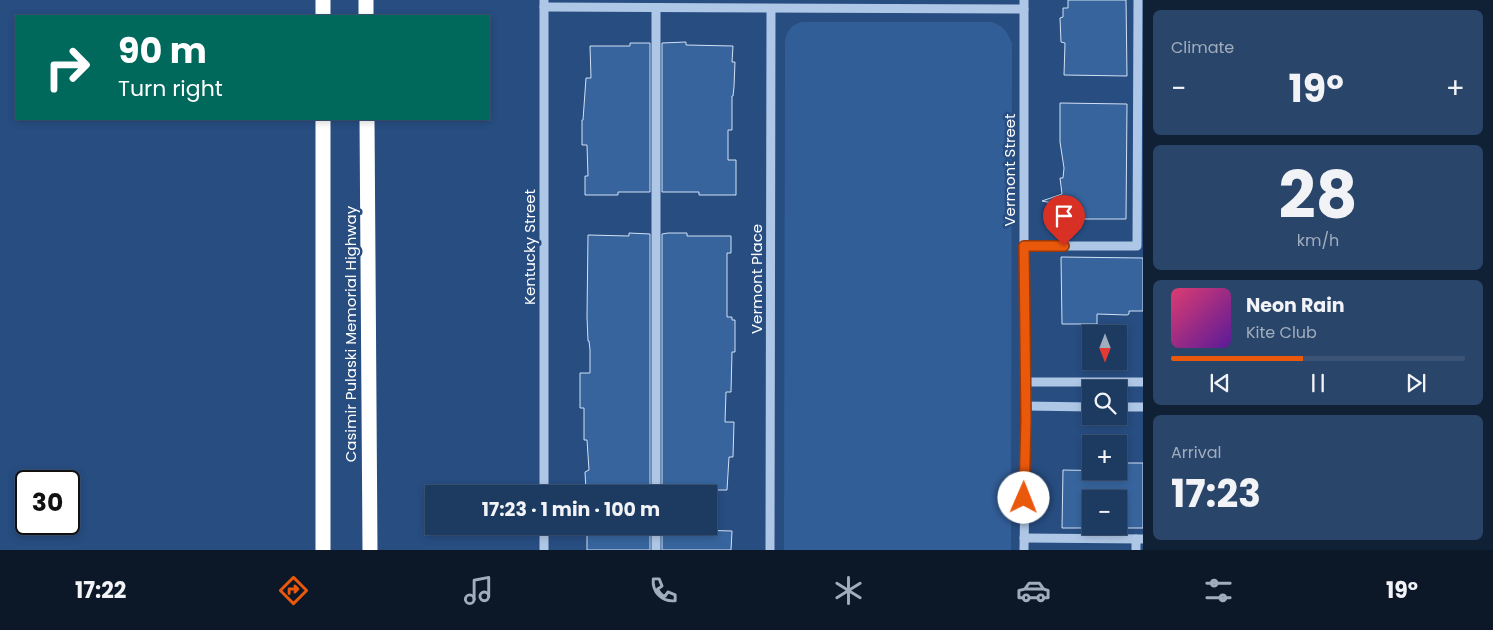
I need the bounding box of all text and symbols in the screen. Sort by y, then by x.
text: 90 m [118,26,207,75]
icon: right [35,35,100,100]
text: Climate [1171,36,1234,59]
text: 19° [1289,62,1344,115]
text: − [1171,69,1186,108]
text: + [1446,69,1465,108]
text: Turn right [118,73,223,104]
street label: Vermont Street [999,113,1020,227]
text: 28 [1278,150,1358,241]
street label: Kentucky Street [519,189,540,305]
pin [1043,195,1085,246]
icon: arrive [1050,202,1078,230]
street label: Casimir Pulaski Memorial Highway [340,205,361,462]
street label: Vermont Place [746,224,767,334]
text: km/h [1297,229,1339,252]
text: Neon Rain [1246,292,1345,319]
text: Kite Club [1246,321,1317,344]
north arrow [1082,325,1128,370]
map controls [1082,325,1127,535]
icon: previous [1206,369,1234,397]
icon: pause [1304,369,1332,397]
icon: next [1402,369,1430,397]
button: search [1082,380,1127,425]
button: + [1082,435,1127,480]
text: Arrival [1171,441,1221,464]
text: 17:23 [1171,467,1261,520]
speed limit sign: 30 [15,470,80,535]
position arrow [997,471,1049,523]
button: − [1082,490,1127,535]
text: 17:23 · 1 min · 100 m [482,496,660,523]
icon: directions [276,573,311,608]
icon: music [461,573,496,608]
icon: phone [646,573,681,608]
icon: climate [831,573,866,608]
icon: car [1016,573,1051,608]
icon: filters [1201,573,1236,608]
text: 17:22 [75,575,126,606]
text: 19° [1386,575,1418,606]

